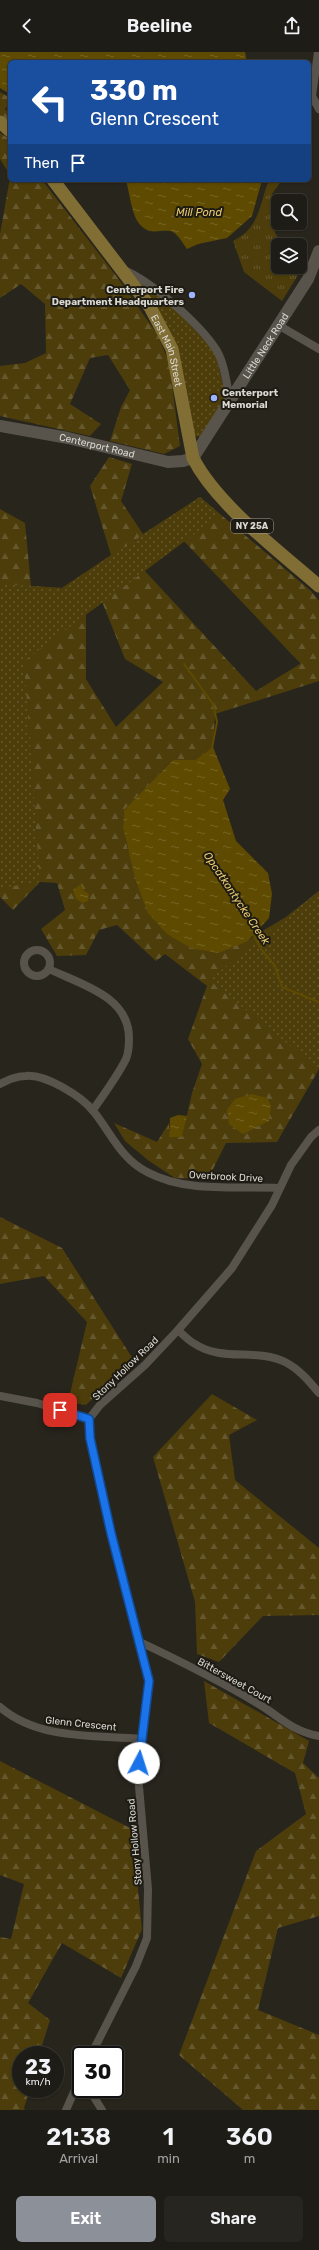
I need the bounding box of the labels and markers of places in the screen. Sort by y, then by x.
place label: Centerport Fire Department Headquarters [52,284,184,308]
marker: Centerport Fire Department Headquarters [187,290,197,300]
place label: Centerport Memorial [222,387,278,411]
marker: Centerport Memorial [209,393,219,403]
pin [43,1393,77,1427]

